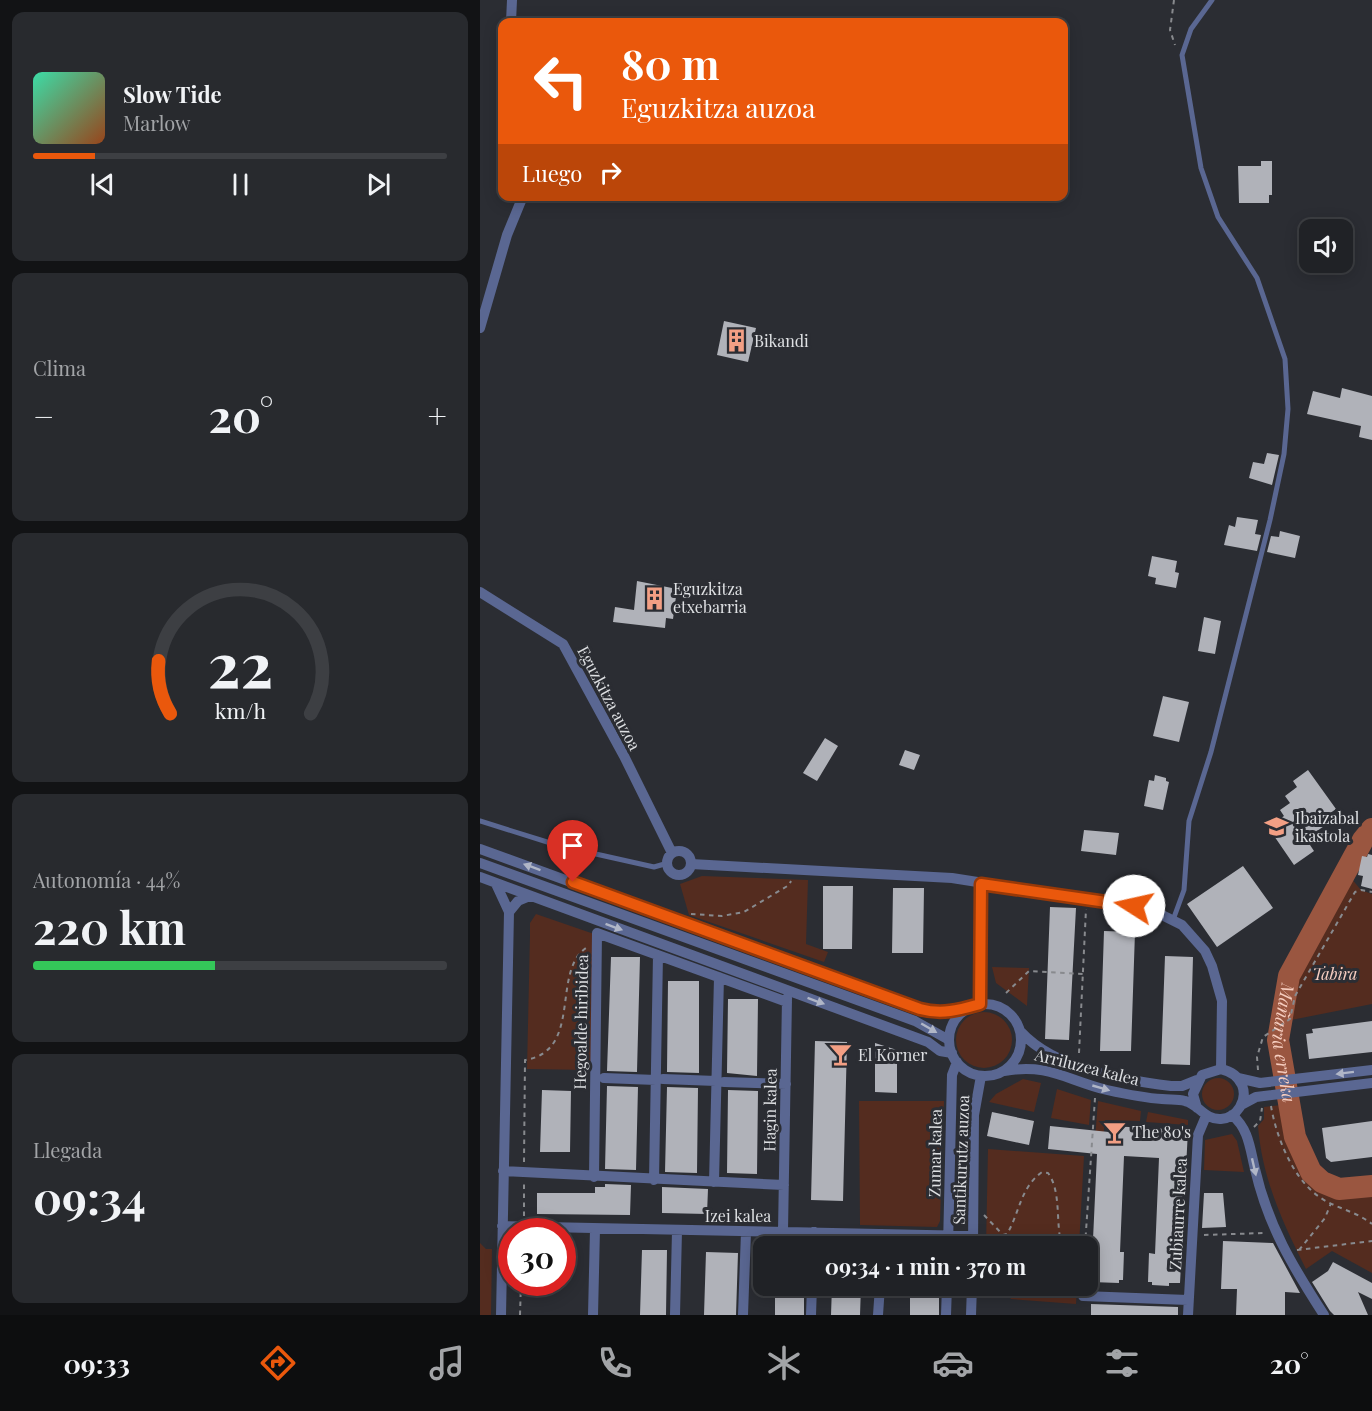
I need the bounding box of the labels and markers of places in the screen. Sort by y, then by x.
building icon: Bikandi [723,328,749,354]
place label: Bikandi [754,330,809,351]
place label: Eguzkitza etxebarria [673,578,747,617]
building icon: Eguzkitza etxebarria [642,585,668,611]
place label: Ibaizabal ikastola [1295,807,1360,846]
school or university icon: Ibaizabal ikastola [1264,814,1290,840]
pin [547,820,598,882]
bar icon: El Korner [827,1042,853,1068]
place label: El Korner [858,1044,927,1065]
bar icon: The 80's [1101,1119,1127,1145]
place label: The 80's [1132,1121,1191,1142]

